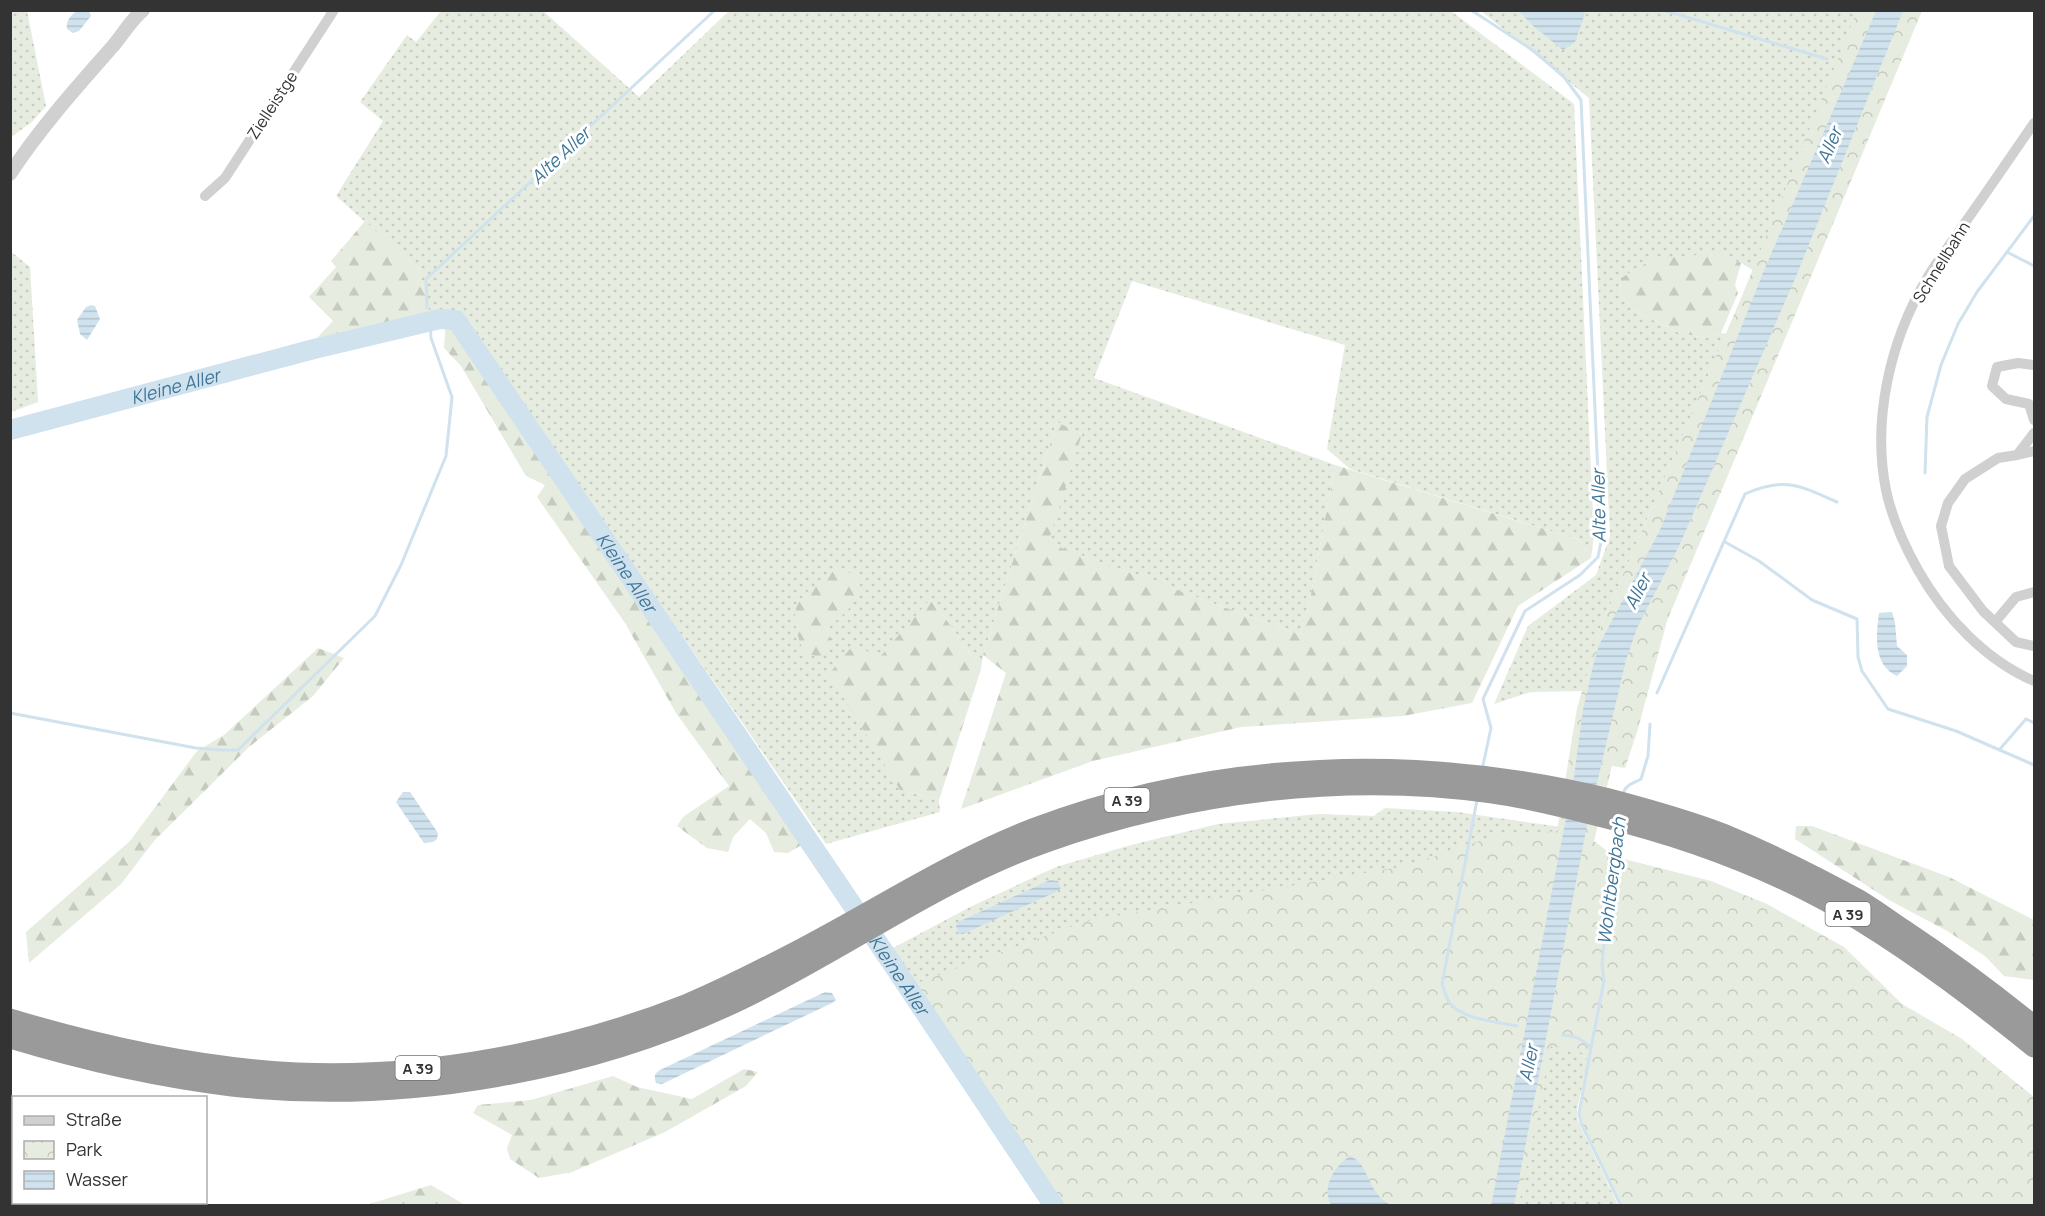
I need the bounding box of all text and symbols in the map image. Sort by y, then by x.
street label: Zielleistge [242,67,302,143]
water label: Alte Aller [525,119,597,189]
water label: Aller [1811,121,1848,167]
street label: Schnellbahn [1907,217,1975,307]
water label: Kleine Aller [128,362,225,409]
water label: Alte Aller [1585,467,1611,543]
water label: Kleine Aller [591,528,664,619]
water label: Aller [1618,567,1657,613]
road number: A 39 [1104,788,1150,812]
water label: Wohltbergbach [1591,815,1631,946]
road number: A 39 [1826,902,1870,926]
water label: Kleine Aller [864,930,936,1021]
water label: Aller [1513,1040,1544,1083]
road number: A 39 [396,1056,440,1080]
legend [12,1096,207,1204]
text: Straße [66,1107,122,1131]
text: Park [66,1137,103,1161]
text: Wasser [66,1167,128,1191]

